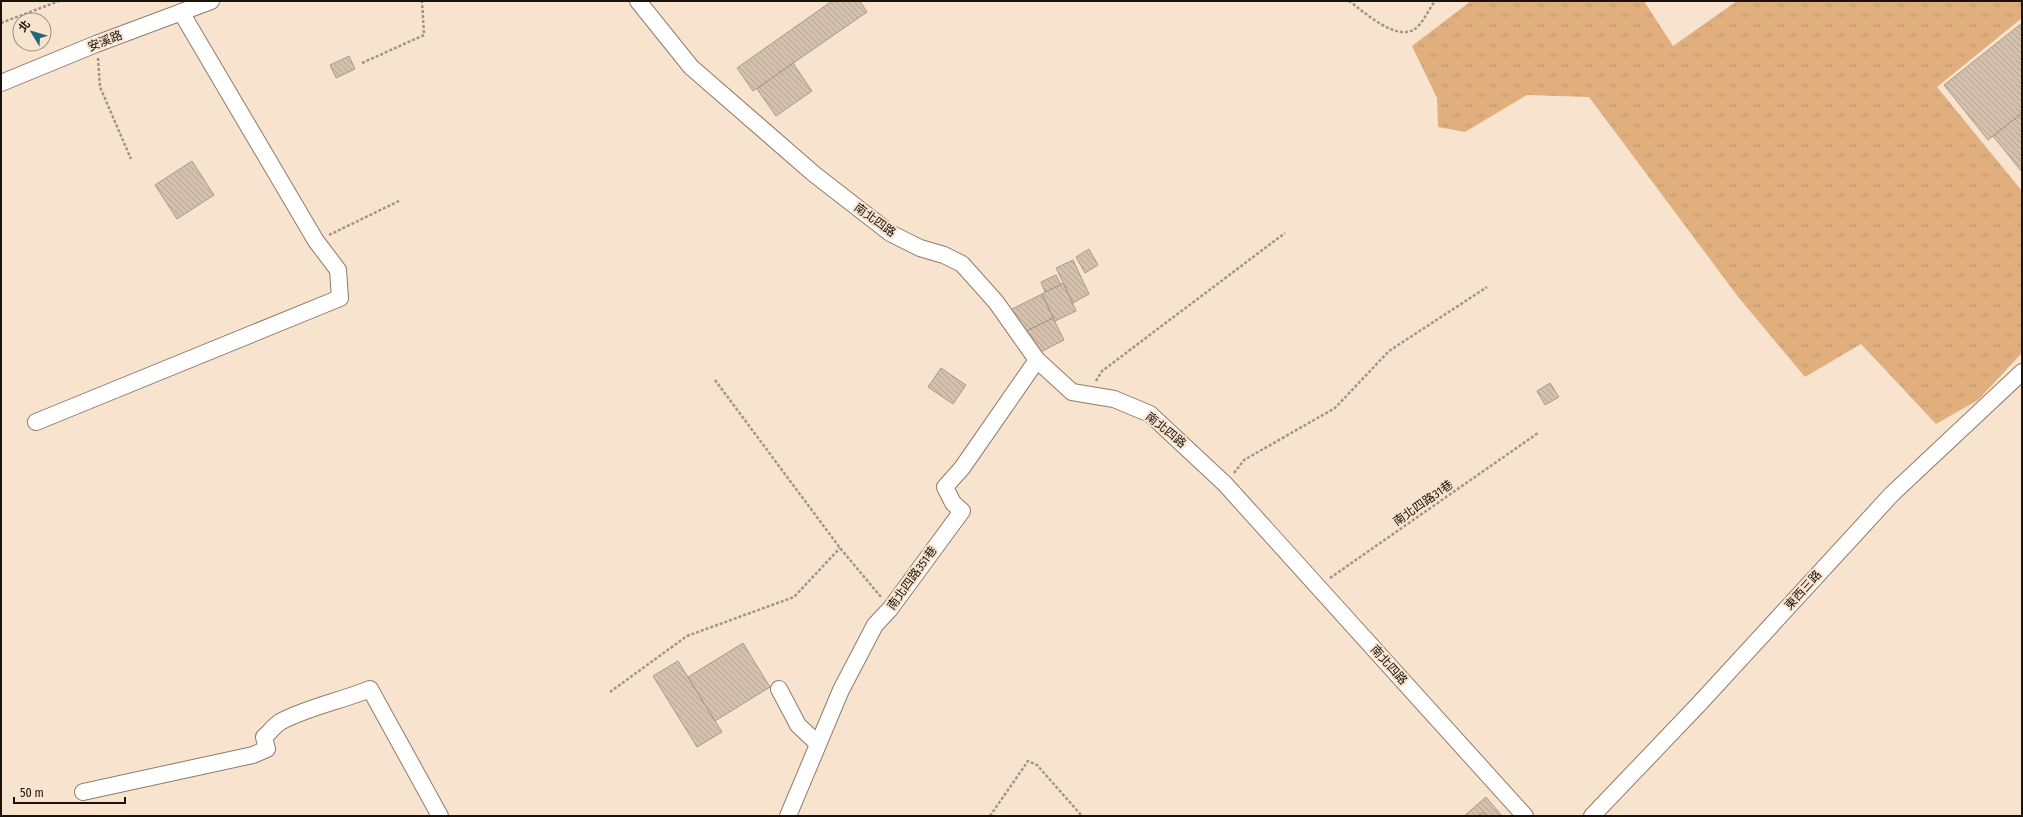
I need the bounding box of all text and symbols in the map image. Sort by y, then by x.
north arrow [12,12,52,52]
text: 北 [16,18,33,34]
street label: 安溪路 [86,28,124,54]
street label: 南北四路 [851,200,899,240]
street label: 南北四路 [1143,409,1189,451]
street label: 南北四路31巷 [1390,477,1456,529]
street label: 南北四路351巷 [884,544,940,612]
street label: 東西三路 [1782,567,1824,613]
street label: 南北四路 [1368,642,1410,688]
scale bar [14,779,125,805]
text: 50 m [20,786,44,800]

